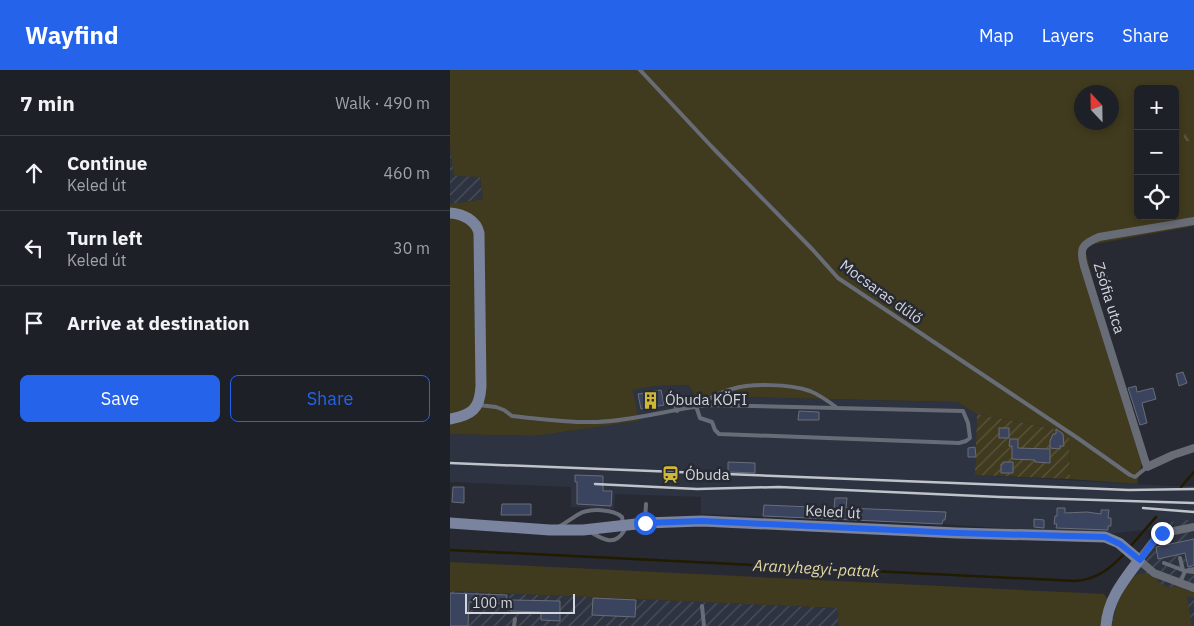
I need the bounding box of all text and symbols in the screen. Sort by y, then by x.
text: Wayfind [25,19,118,51]
text: Map [979,24,1014,47]
text: Layers [1042,24,1094,47]
text: Share [1122,24,1169,47]
north arrow [1074,85,1119,130]
map controls [1134,85,1179,220]
button: + [1134,85,1179,130]
text: 7 min [20,89,75,117]
text: Walk · 490 m [335,93,430,113]
button: − [1134,130,1179,175]
text: Continue [67,151,147,175]
icon: ahead [20,159,48,187]
text: 460 m [383,163,430,183]
text: Keled út [67,175,126,195]
button: locate [1134,175,1179,220]
text: Turn left [67,226,143,250]
icon: left [20,234,48,262]
text: 30 m [393,238,430,258]
text: Keled út [67,250,126,270]
street label: Mocsaras dűlő [836,255,926,328]
street label: Zsófia utca [1090,260,1129,336]
icon: arrive [20,309,48,337]
text: Arrive at destination [67,311,250,335]
button: Save [20,375,220,422]
button: Share [230,375,430,422]
building icon: Óbuda KÖFI [641,390,661,410]
place label: Óbuda KÖFI [665,390,747,409]
station icon: Óbuda [661,465,681,485]
place label: Óbuda [685,465,730,484]
street label: Keled út [805,501,861,522]
route start [634,512,657,535]
route end [1151,522,1174,545]
water label: Aranyhegyi-patak [751,555,880,581]
scale bar [465,591,575,614]
text: 100 m [472,594,513,612]

